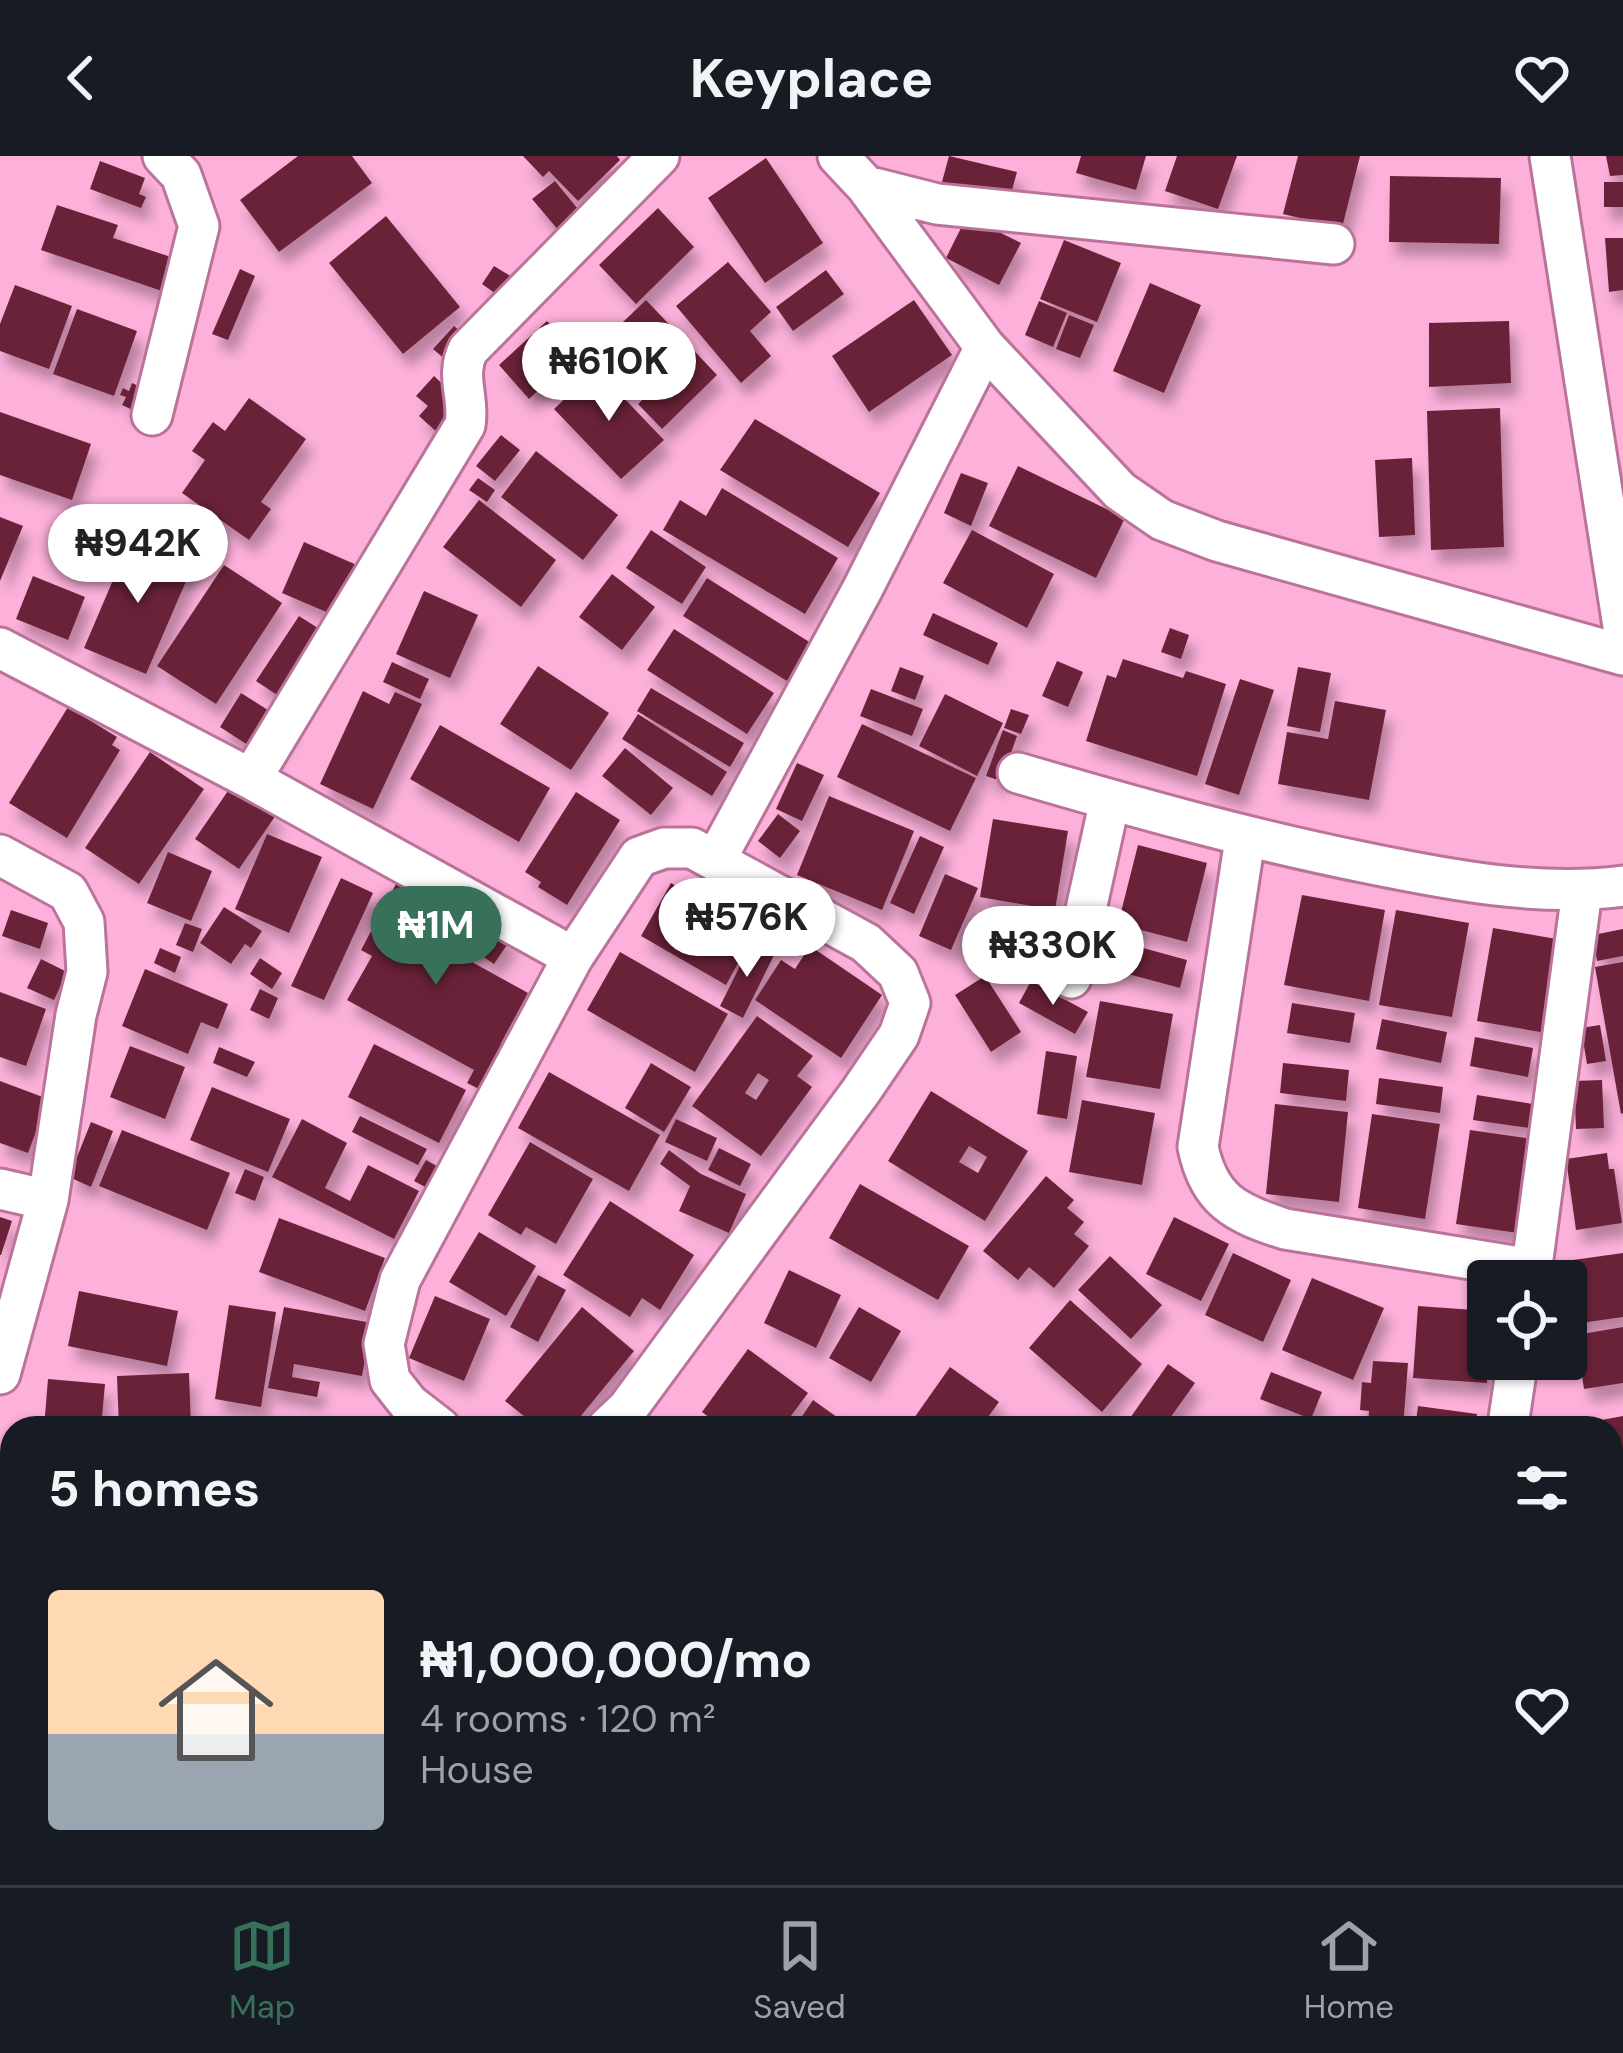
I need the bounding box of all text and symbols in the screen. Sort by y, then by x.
text: Keyplace [690,43,933,114]
icon: back [48,45,114,111]
icon: heart [1509,45,1575,111]
pin: ₦610K [525,322,693,424]
text: ₦610K [549,335,669,386]
pin: ₦942K [54,504,222,606]
text: ₦942K [75,517,201,568]
pin: ₦576K [663,878,831,980]
pin: ₦1M [378,886,494,988]
text: ₦576K [686,891,808,942]
text: ₦1M [398,899,474,950]
pin: ₦330K [969,906,1137,1008]
text: ₦330K [989,919,1117,970]
map controls [1467,1260,1587,1380]
button: locate [1467,1260,1587,1380]
text: 5 homes [48,1455,260,1522]
icon: filters [1509,1455,1575,1521]
text: ₦1,000,000/mo [420,1626,812,1693]
icon: home [144,1638,288,1782]
icon: heart [1509,1677,1575,1743]
text: 4 rooms · 120 m² [420,1693,716,1744]
text: House [420,1744,534,1795]
tab: Map [229,1913,295,2028]
tab: Saved [753,1913,846,2028]
tab: Home [1304,1913,1394,2028]

